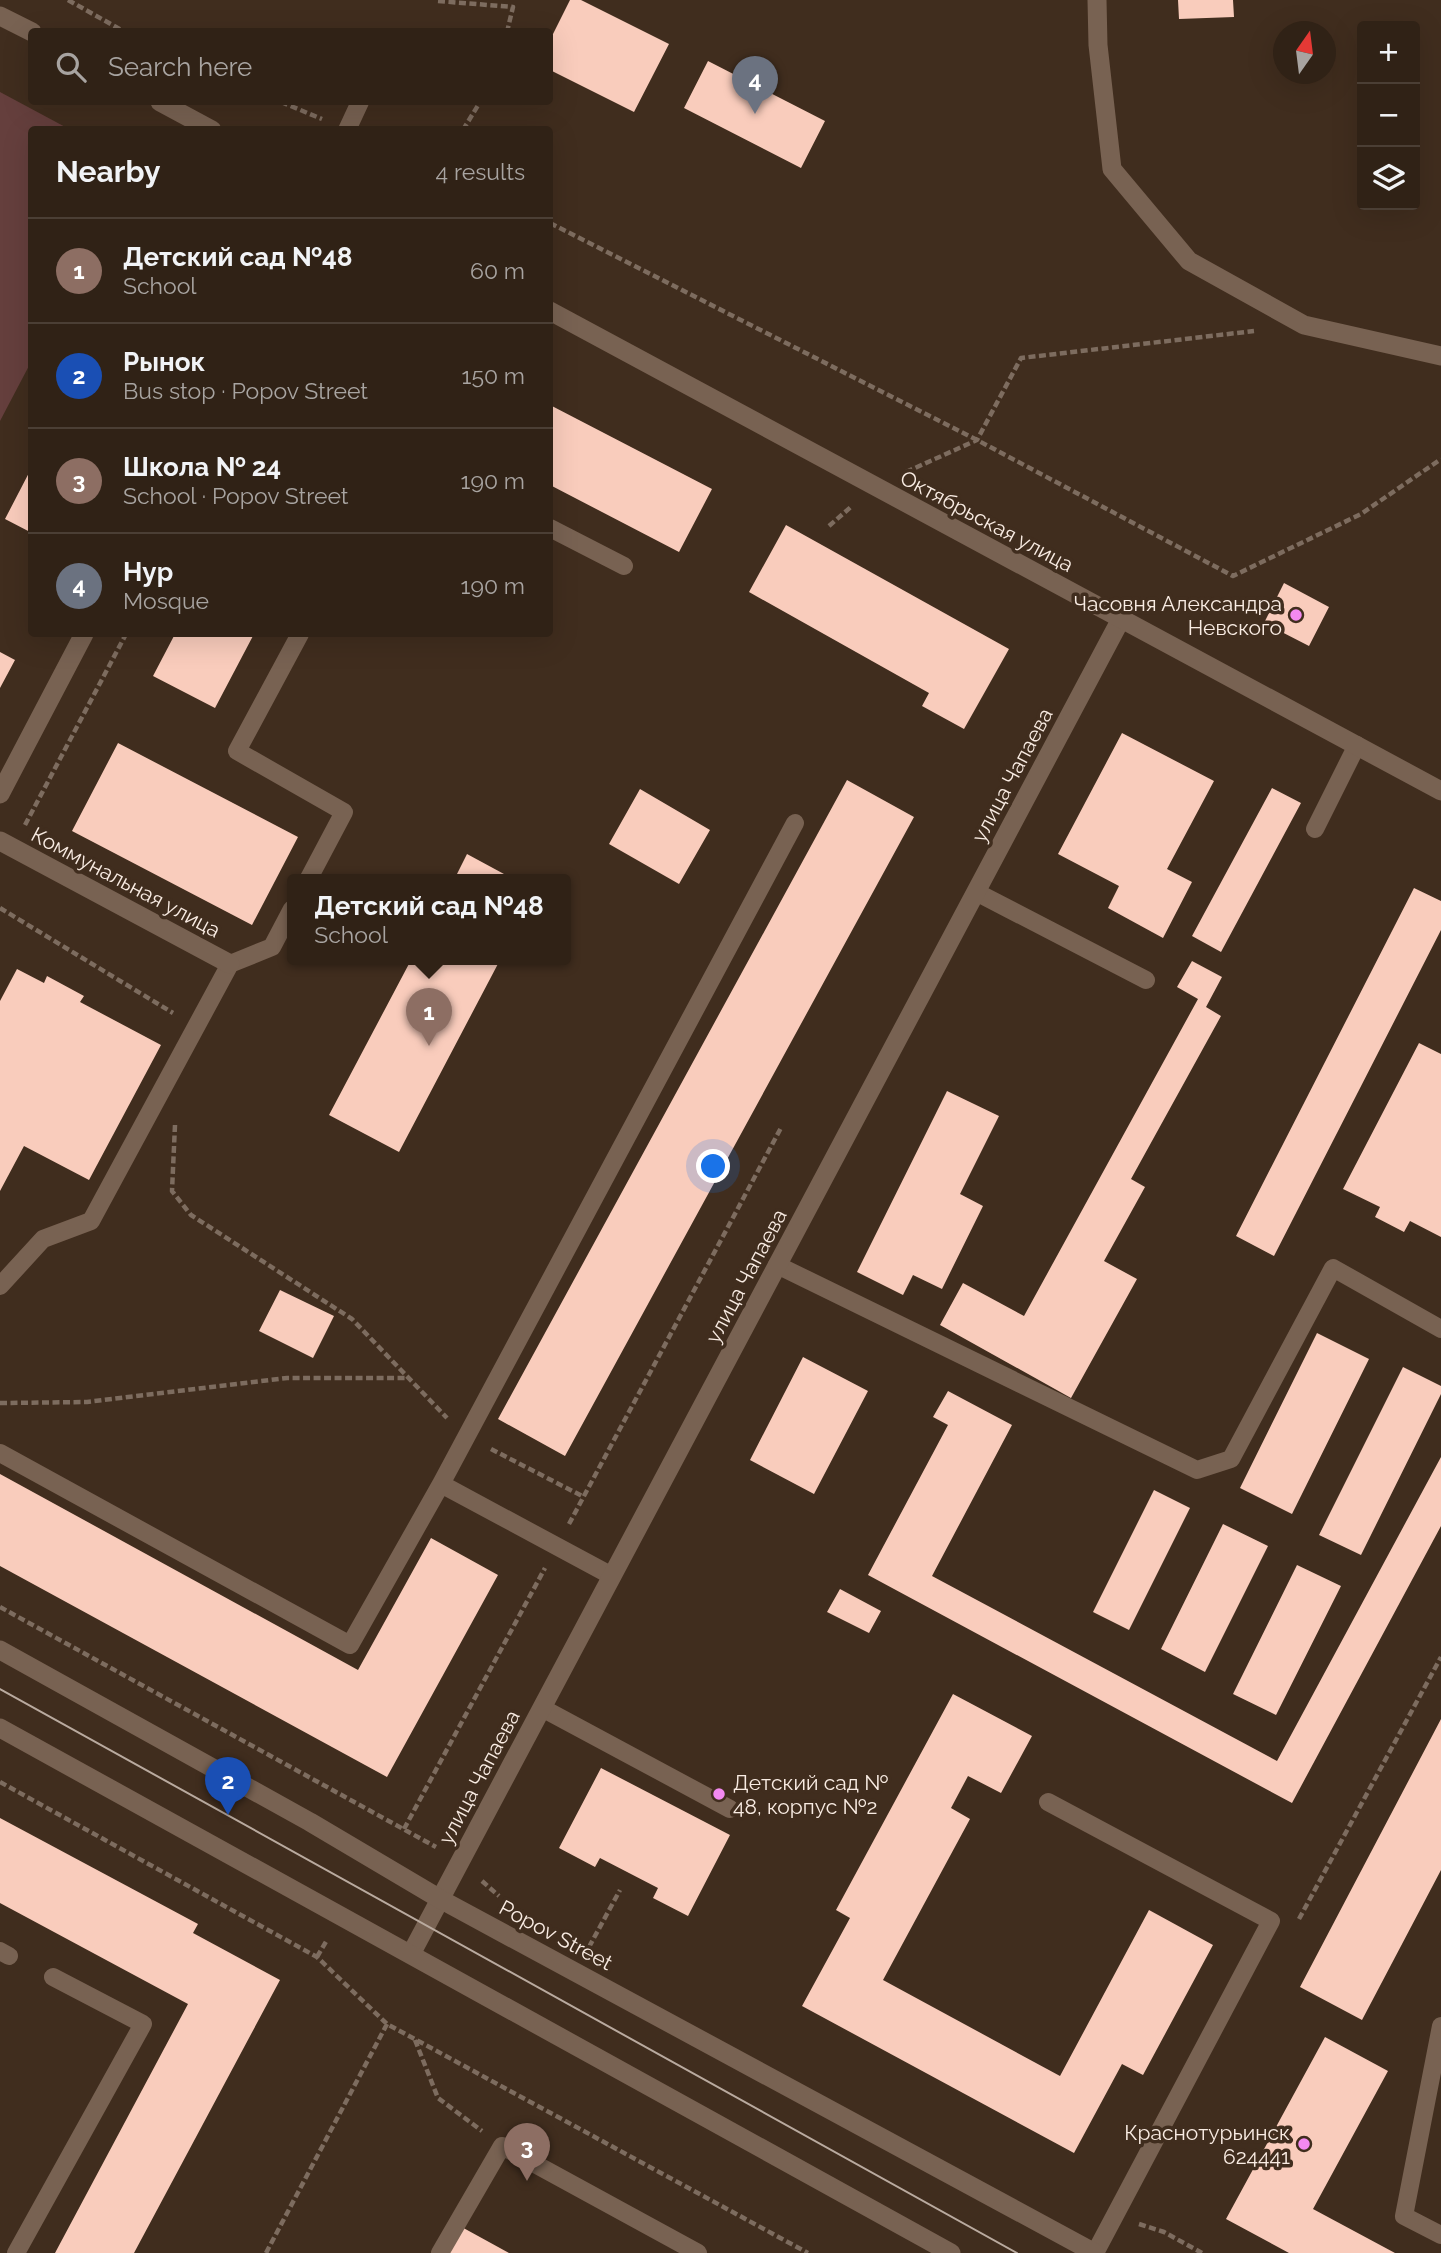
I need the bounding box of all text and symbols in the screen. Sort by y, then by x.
north arrow [1273,21,1336,84]
map controls [1357,21,1420,210]
button: + [1357,21,1420,84]
search box [28,28,553,105]
icon: search [52,48,90,86]
text: Search here [108,52,252,82]
pin: 4 [732,56,778,114]
button: − [1357,84,1420,147]
button: layers [1357,147,1420,210]
text: Nearby [56,154,160,189]
text: 4 results [436,158,525,185]
text: Детский сад №48 [123,242,352,272]
text: 1 [73,257,85,284]
text: 60 m [470,257,525,284]
text: School [123,272,197,299]
text: Рынок [123,347,205,377]
text: 2 [73,362,85,389]
text: 150 m [462,362,525,389]
text: Bus stop · Popov Street [123,377,368,404]
text: Школа № 24 [123,452,281,482]
street label: Октябрьская улица [896,465,1078,577]
text: 3 [73,467,85,494]
text: 190 m [461,467,525,494]
text: School · Popov Street [123,482,349,509]
text: Нур [123,557,173,587]
text: 4 [72,572,86,599]
text: 190 m [461,572,525,599]
text: Mosque [123,587,209,614]
place label: Часовня Александра Невского [1073,591,1282,640]
marker: Часовня Александра Невского [1288,607,1304,623]
street label: улица Чапаева [966,704,1058,846]
street label: Коммунальная улица [27,822,225,942]
popup [287,874,571,965]
text: Детский сад №48 [314,891,544,921]
text: School [314,921,388,948]
pin: 1 [406,988,452,1046]
your location [696,1149,730,1183]
street label: улица Чапаева [700,1205,792,1347]
street label: улица Чапаева [433,1706,525,1848]
pin: 2 [205,1757,251,1815]
place label: Детский сад № 48, корпус №2 [733,1770,888,1819]
marker: Детский сад № 48, корпус №2 [711,1786,727,1802]
street label: Popov Street [495,1895,617,1975]
place label: Краснотурьинск 624441 [1124,2120,1290,2169]
pin: 3 [504,2123,550,2181]
marker: Краснотурьинск 624441 [1296,2136,1312,2152]

